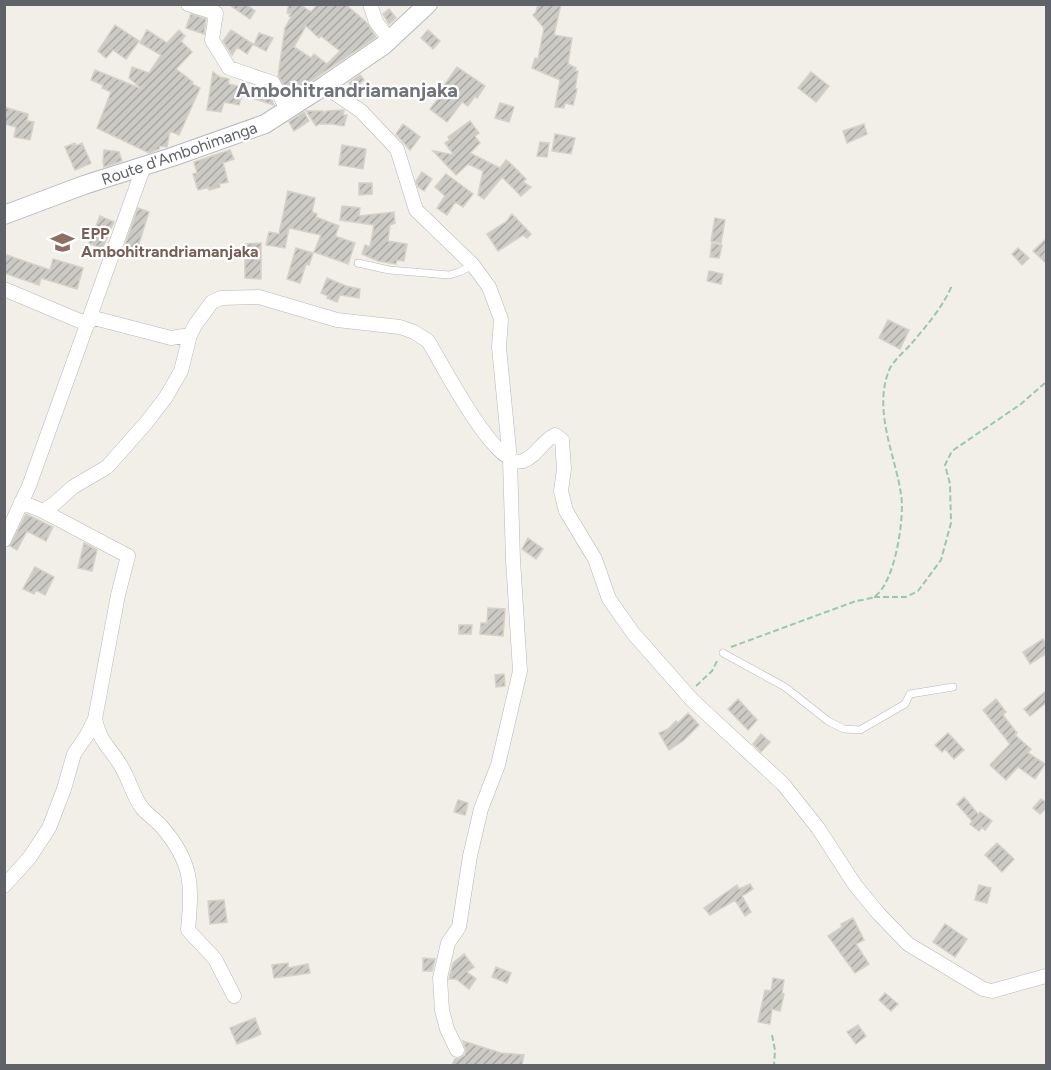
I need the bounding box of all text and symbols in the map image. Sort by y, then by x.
district label: Ambohitrandriamanjaka [236,78,458,102]
street label: Route d'Ambohimanga [99,118,260,189]
place label: EPP Ambohitrandriamanjaka [81,224,258,261]
school or university icon: EPP Ambohitrandriamanjaka [50,229,76,255]

